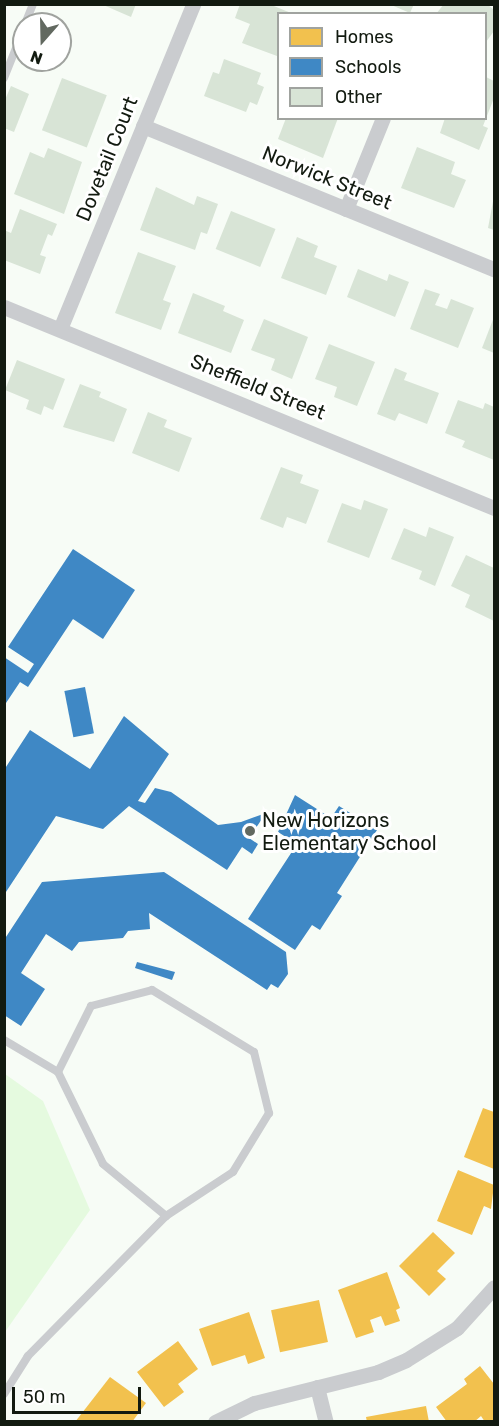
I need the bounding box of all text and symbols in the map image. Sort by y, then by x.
north arrow [12,12,72,72]
legend [277,12,487,120]
text: Homes [335,26,393,48]
text: N [28,47,45,68]
text: Schools [335,56,401,78]
text: Other [335,86,382,108]
street label: Dovetail Court [71,93,143,225]
street label: Norwick Street [259,141,395,215]
street label: Sheffield Street [187,349,329,425]
place label: New Horizons Elementary School [262,808,437,855]
marker: New Horizons Elementary School [243,824,257,838]
scale bar [15,1375,144,1413]
text: 50 m [23,1386,66,1408]

